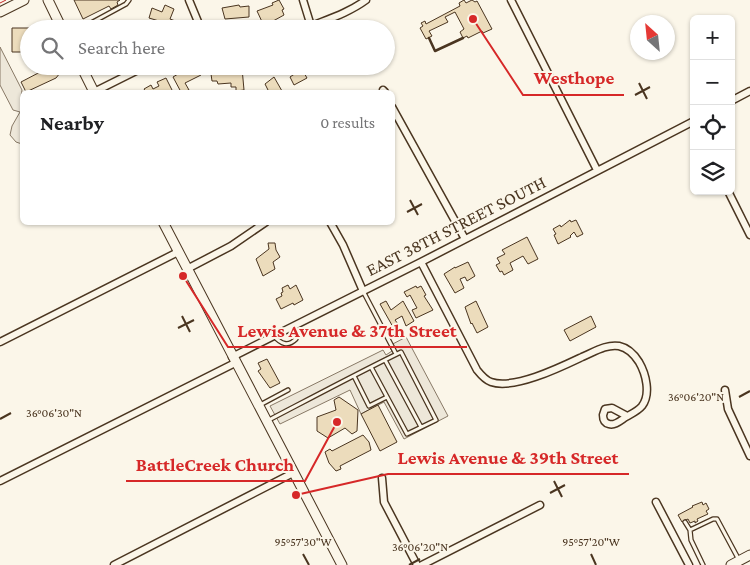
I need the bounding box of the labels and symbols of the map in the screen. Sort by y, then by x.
north arrow [630,15,675,60]
callout: Westhope [523,61,624,95]
text: Westhope [533,67,614,88]
street label: EAST 38TH STREET SOUTH [363,172,549,280]
callout: Lewis Avenue & 37th Street [228,313,467,347]
text: Lewis Avenue & 37th Street [237,320,457,341]
text: 36°06'20"N [668,390,724,404]
text: 36°06'30"N [26,406,82,420]
callout: Lewis Avenue & 39th Street [388,440,629,474]
callout: BattleCreek Church [126,447,305,481]
text: Lewis Avenue & 39th Street [398,447,619,468]
text: BattleCreek Church [136,454,294,475]
text: 95°57'30"W [274,535,332,549]
text: 95°57'20"W [562,535,620,549]
text: 36°06'20"N [392,540,448,554]

